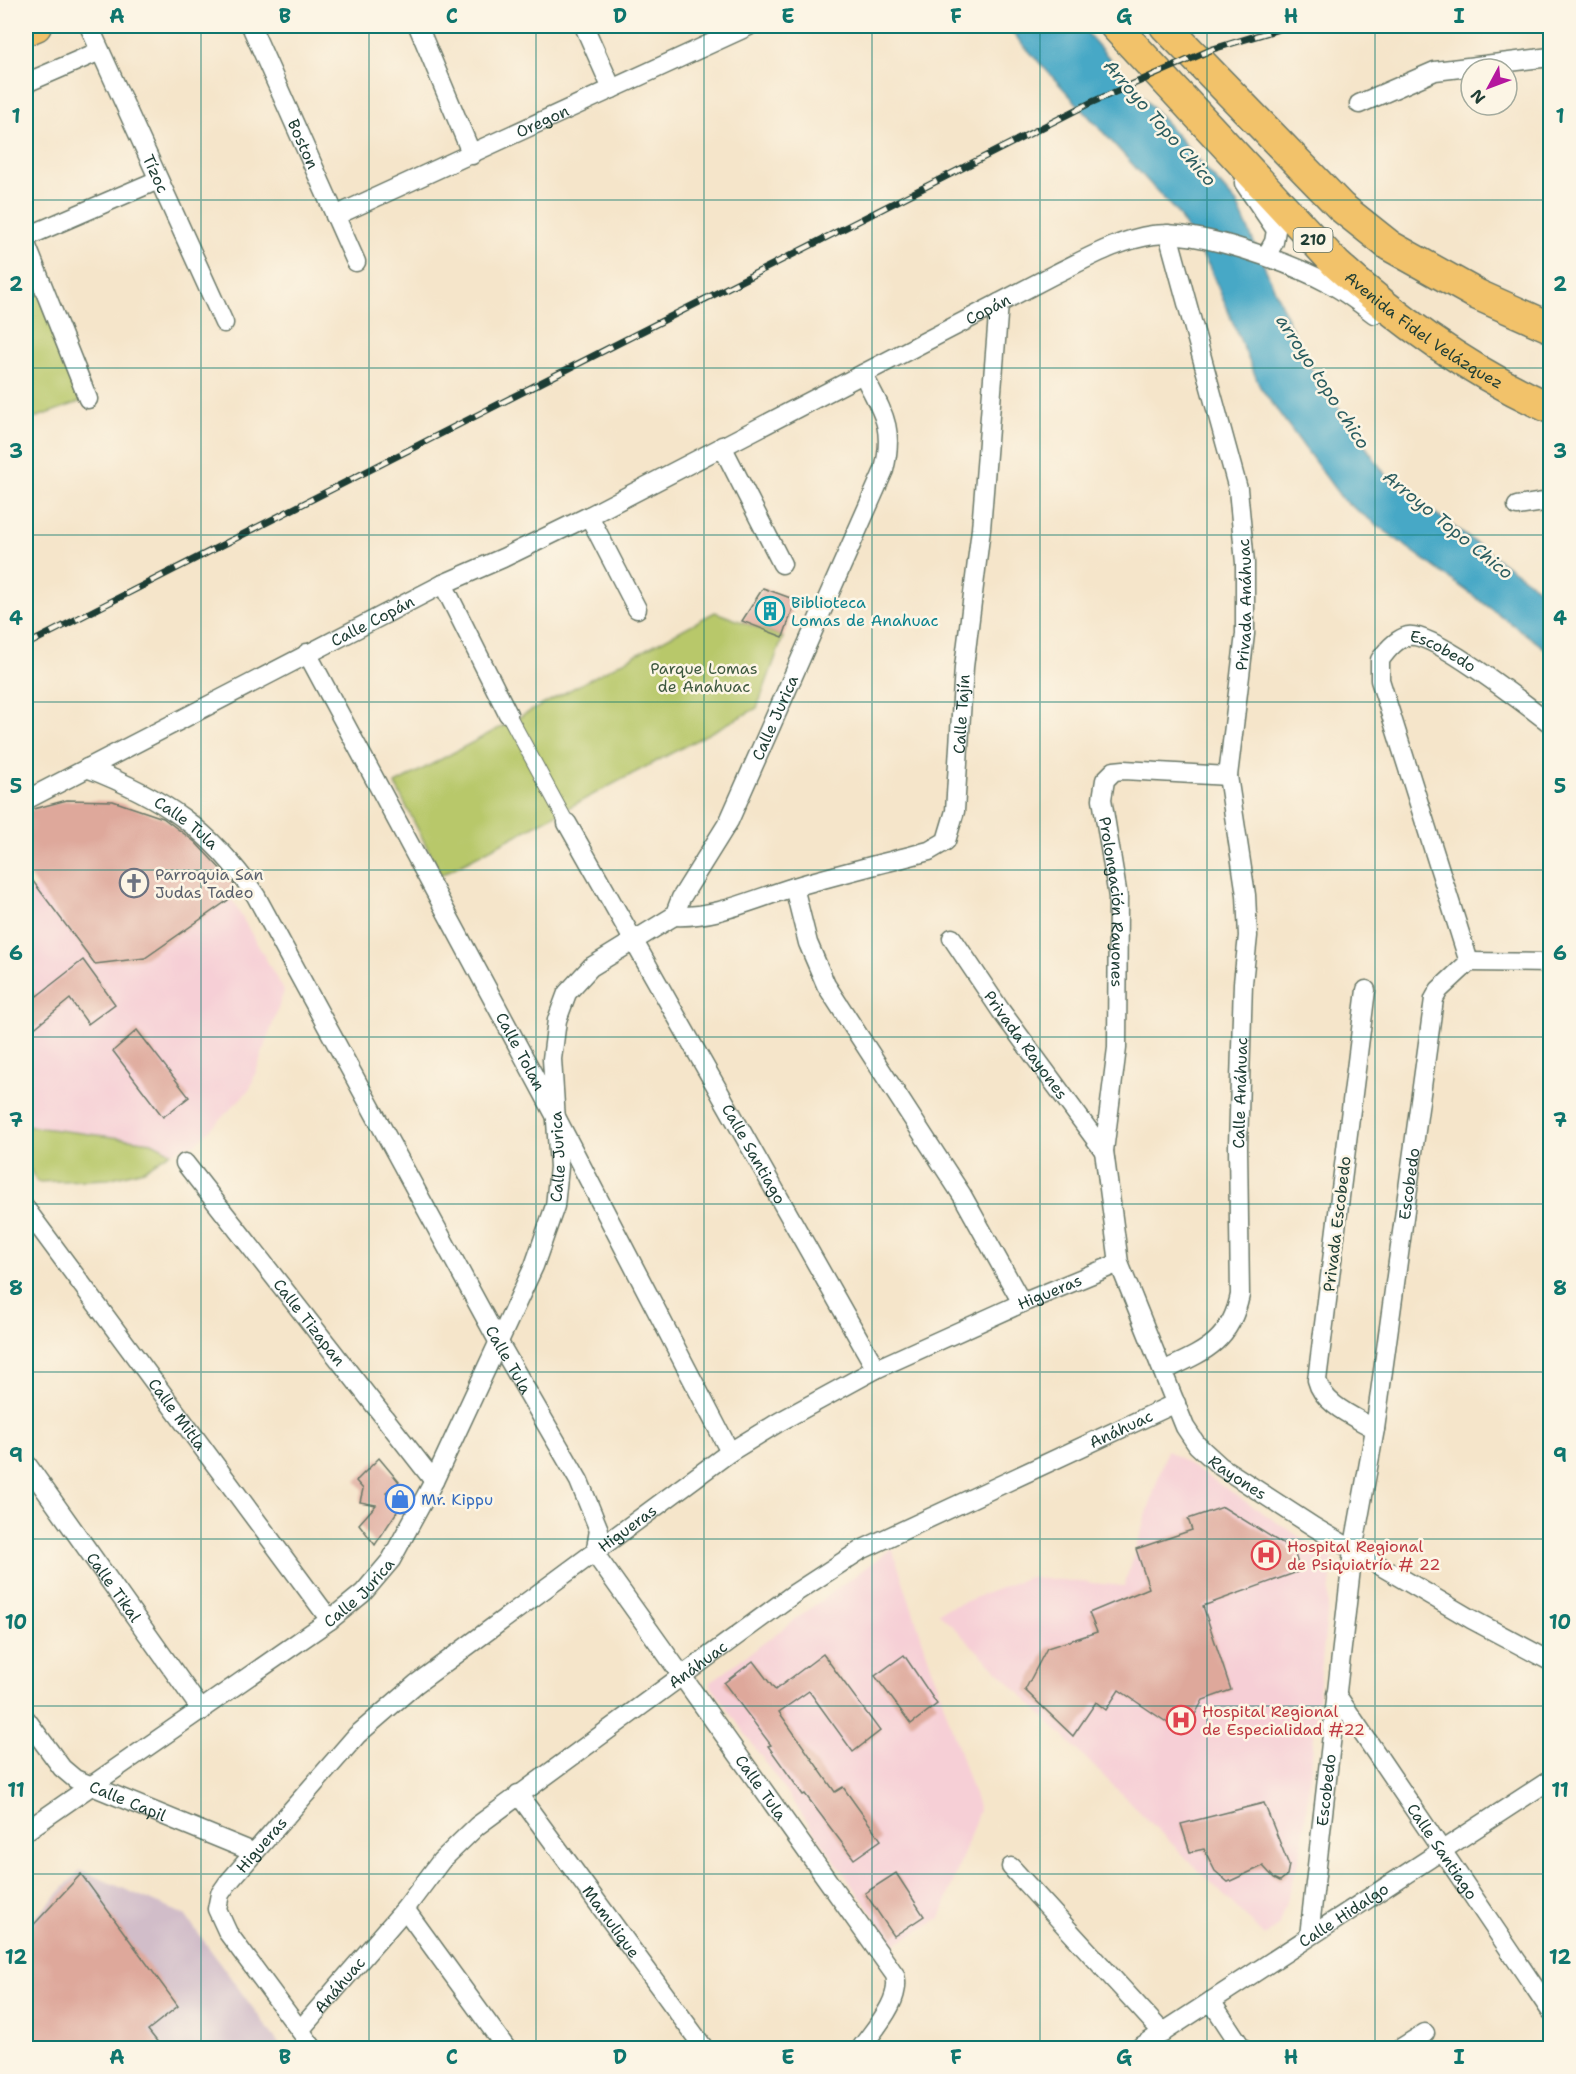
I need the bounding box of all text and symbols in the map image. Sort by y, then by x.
text: A [109,3,125,29]
text: B [279,3,291,29]
text: C [446,3,458,29]
text: D [613,3,627,29]
text: E [781,3,795,29]
text: F [950,3,962,29]
text: G [1116,3,1132,29]
text: H [1284,3,1298,29]
text: I [1453,3,1465,29]
water label: Arroyo Topo Chico [1098,54,1222,192]
north arrow [1459,57,1519,117]
text: N [1466,85,1490,108]
street label: Oregon [512,100,572,142]
text: 1 [11,103,21,129]
text: 1 [1555,103,1565,129]
street label: Boston [283,116,324,172]
street label: Tízoc [138,151,174,196]
road number: 210 [1294,228,1332,252]
street label: Avenida Fidel Velázquez [1341,266,1507,393]
text: 2 [9,271,23,297]
text: 2 [1553,271,1567,297]
street label: Copán [962,288,1014,329]
water label: arroyo topo chico [1271,310,1375,454]
text: 3 [9,438,23,464]
text: 3 [1553,438,1567,464]
water label: Arroyo Topo Chico [1378,465,1518,585]
street label: Privada Anáhuac [1230,538,1256,672]
street label: Calle Copán [327,590,418,651]
place label: Biblioteca Lomas de Anahuac [791,592,939,631]
building icon: Biblioteca Lomas de Anahuac [754,595,786,627]
text: 4 [9,605,23,631]
text: 4 [1553,605,1567,631]
street label: Escobedo [1408,625,1480,677]
park label: Parque Lomas de Anahuac [650,658,758,697]
street label: Calle Jurica [747,672,803,764]
street label: Calle Tajín [948,674,974,755]
text: 5 [10,773,22,799]
text: 5 [1554,773,1566,799]
street label: Calle Tula [151,791,223,854]
street label: Prolongación Rayones [1095,815,1129,987]
place label: Parroquia San Judas Tadeo [155,864,264,903]
church icon: Parroquia San Judas Tadeo [118,867,150,899]
text: 6 [9,940,23,966]
text: 6 [1553,940,1567,966]
street label: Privada Rayones [980,986,1073,1103]
street label: Calle Tolan [491,1009,550,1094]
street label: Calle Anáhuac [1227,1037,1252,1149]
street label: Calle Santiago [717,1100,791,1208]
text: 7 [9,1107,23,1133]
text: 7 [1553,1107,1567,1133]
street label: Calle Jurica [545,1111,570,1203]
street label: Escobedo [1393,1146,1424,1221]
street label: Privada Escobedo [1318,1155,1356,1293]
street label: Higueras [1014,1269,1085,1314]
street label: Calle Tizapan [269,1274,350,1370]
text: 8 [9,1275,23,1301]
text: 8 [1553,1275,1567,1301]
street label: Calle Tula [481,1322,537,1398]
street label: Calle Mitla [144,1374,211,1454]
street label: Anáhuac [1085,1405,1156,1453]
text: 9 [9,1442,23,1468]
text: 9 [1553,1442,1567,1468]
street label: Rayones [1204,1450,1271,1504]
shop icon: Mr. Kippu [384,1483,416,1515]
place label: Mr. Kippu [421,1489,493,1510]
street label: Higueras [594,1499,661,1557]
place label: Hospital Regional de Psiquiatría # 22 [1287,1536,1440,1575]
hospital icon: Hospital Regional de Psiquiatría # 22 [1250,1539,1282,1571]
street label: Calle Tikal [82,1548,146,1626]
street label: Calle Jurica [319,1553,399,1632]
text: 10 [5,1609,27,1635]
text: 10 [1549,1609,1571,1635]
street label: Anáhuac [664,1636,731,1693]
place label: Hospital Regional de Especialidad #22 [1202,1701,1365,1740]
hospital icon: Hospital Regional de Especialidad #22 [1165,1704,1197,1736]
street label: Calle Tula [731,1750,792,1824]
street label: Escobedo [1311,1753,1340,1827]
street label: Calle Capil [86,1776,170,1826]
text: 11 [7,1777,25,1803]
text: 11 [1551,1777,1569,1803]
street label: Calle Santiago [1402,1799,1483,1904]
street label: Higueras [231,1812,291,1877]
street label: Calle Hidalgo [1294,1878,1392,1952]
street label: Mamulique [578,1881,645,1962]
text: 12 [5,1944,27,1970]
text: 12 [1549,1944,1571,1970]
street label: Anáhuac [309,1952,370,2017]
text: A [109,2044,125,2070]
text: B [279,2044,291,2070]
text: C [446,2044,458,2070]
text: D [613,2044,627,2070]
text: E [781,2044,795,2070]
text: F [950,2044,962,2070]
text: G [1116,2044,1132,2070]
text: H [1284,2044,1298,2070]
text: I [1453,2044,1465,2070]

